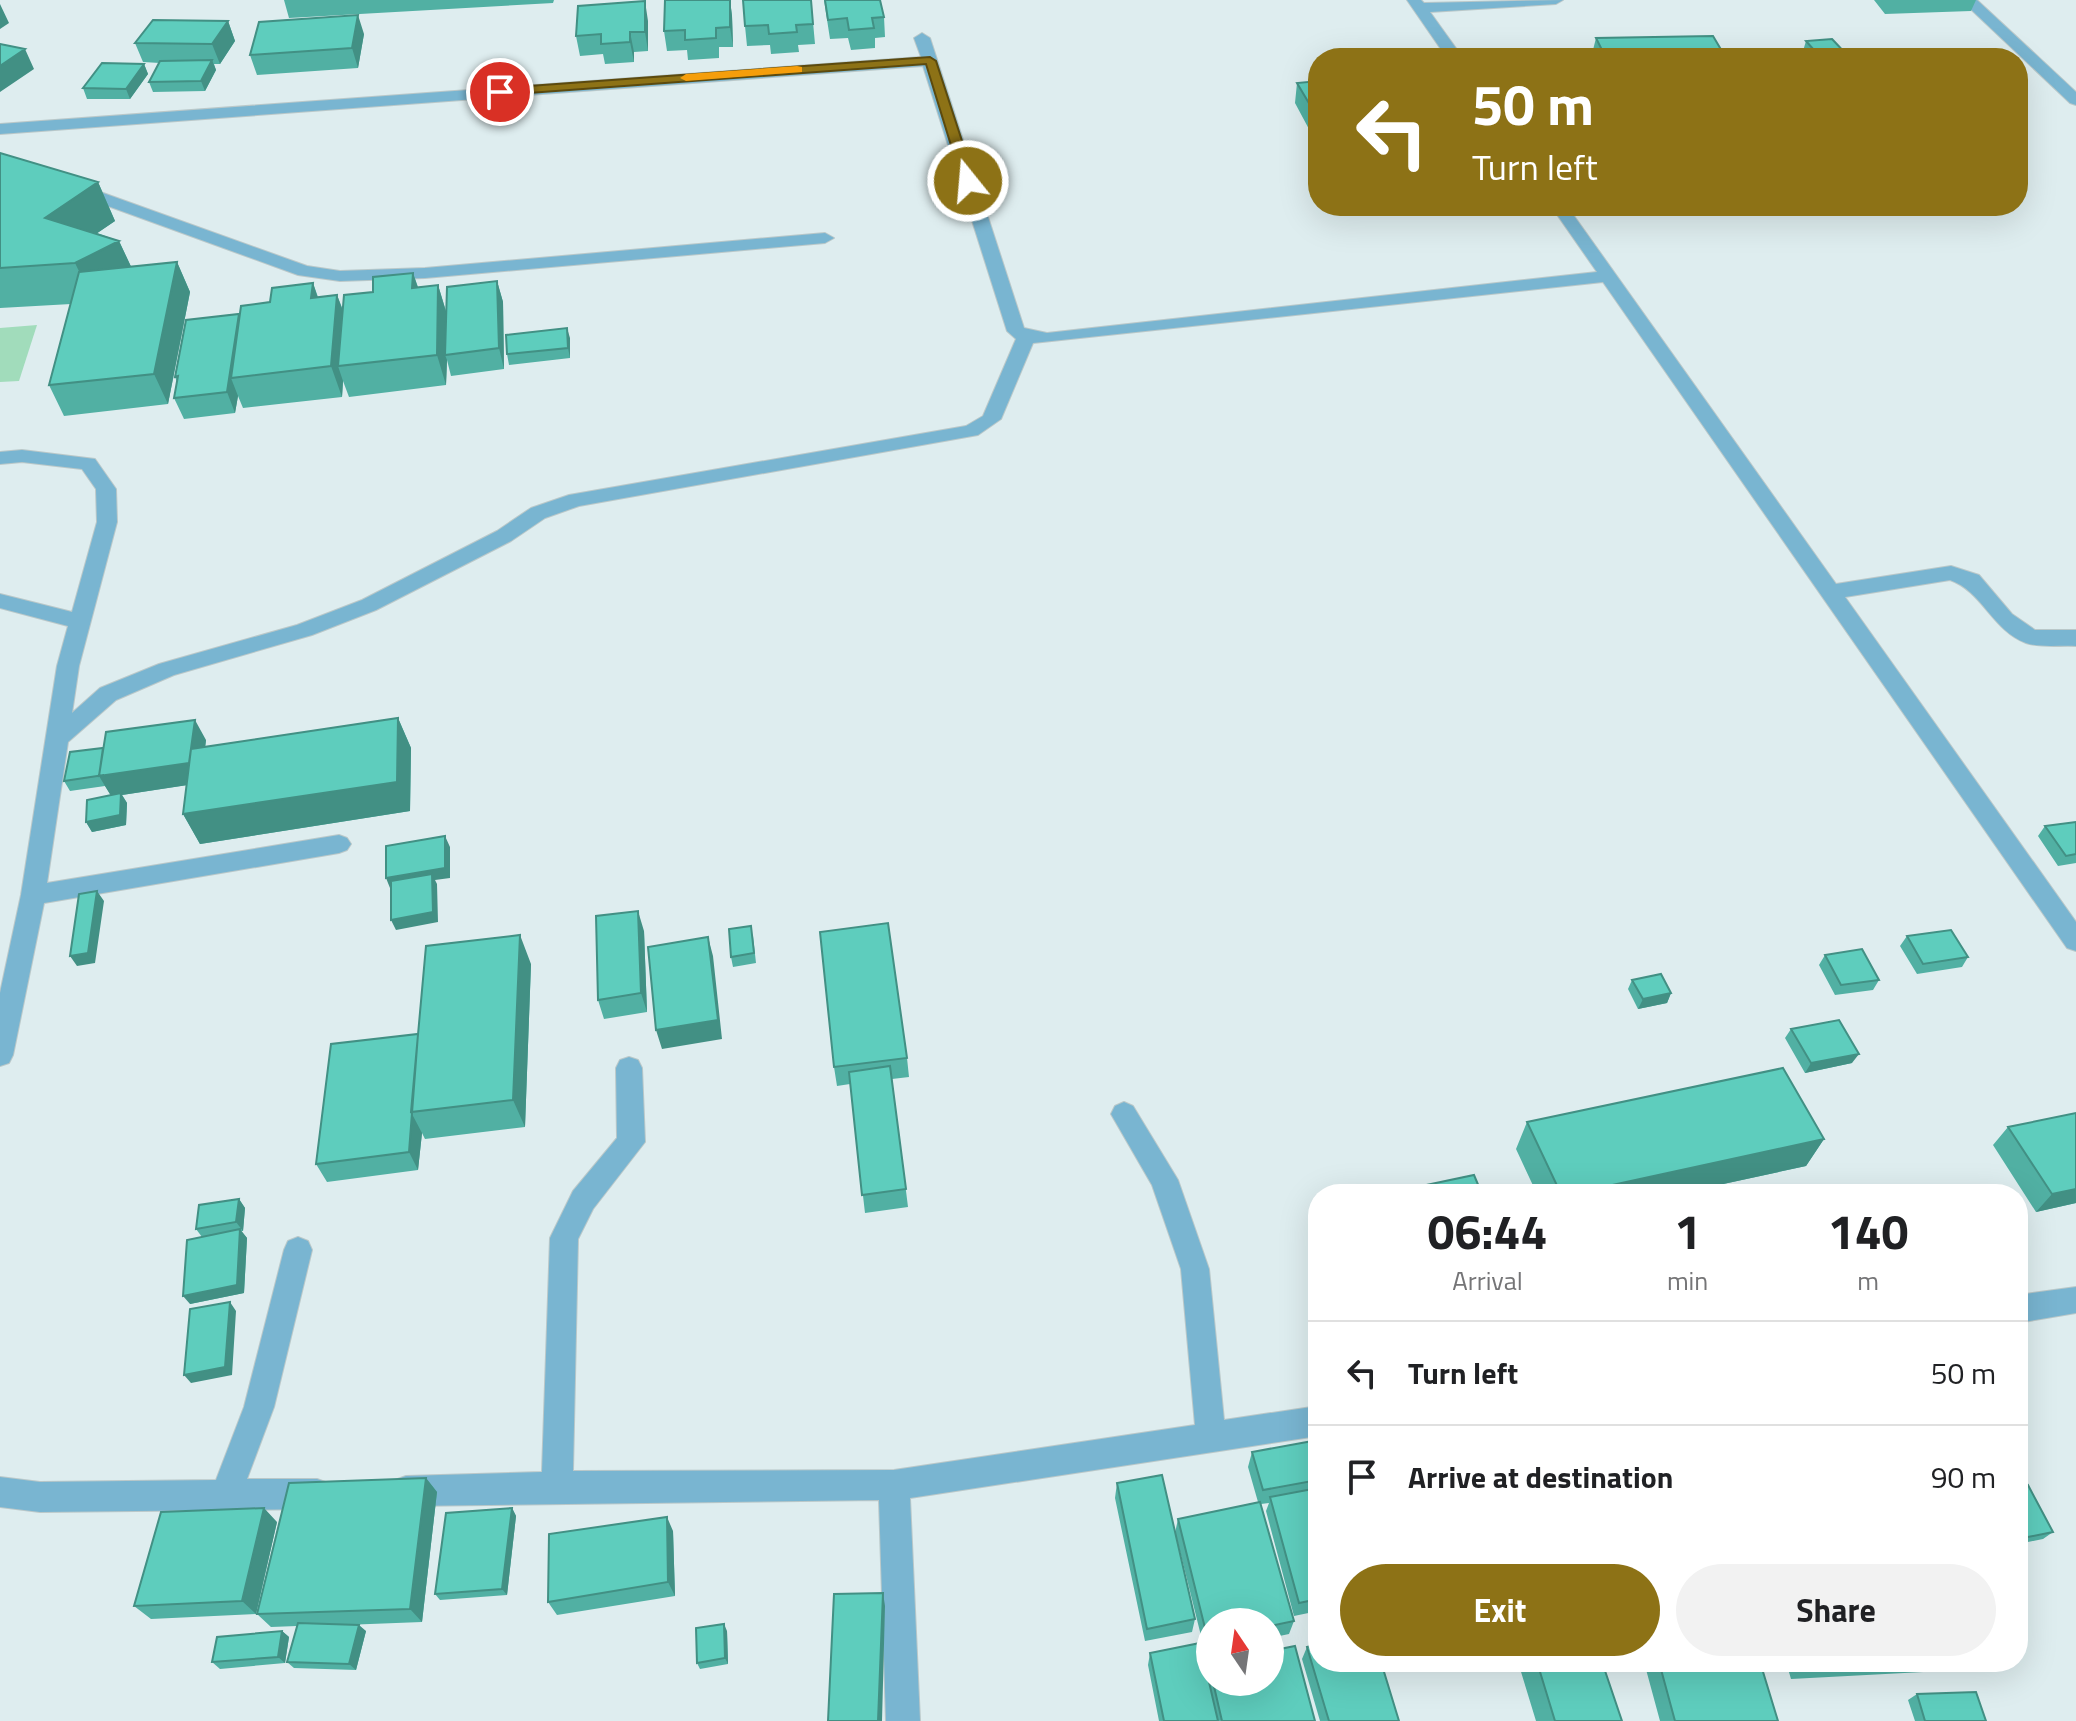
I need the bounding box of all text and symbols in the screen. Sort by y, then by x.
pin [466,58,534,126]
text: 50 m [1472,62,1594,147]
icon: arrive [478,70,522,114]
icon: left [1340,80,1444,184]
position arrow [926,139,1010,223]
text: Turn left [1472,139,1598,194]
text: 06:44 [1428,1195,1547,1268]
text: 1 [1674,1195,1701,1268]
text: 140 [1828,1195,1908,1268]
text: Arrival [1452,1261,1523,1300]
text: min [1667,1261,1708,1300]
text: m [1857,1261,1879,1300]
text: Turn left [1408,1350,1518,1396]
text: 50 m [1931,1350,1996,1396]
icon: left [1340,1351,1384,1395]
text: Arrive at destination [1408,1454,1673,1500]
text: 90 m [1931,1454,1996,1500]
icon: arrive [1340,1455,1384,1499]
button: Exit [1340,1564,1660,1656]
button: Share [1676,1564,1996,1656]
north arrow [1196,1608,1284,1696]
map controls [1196,1608,1284,1696]

